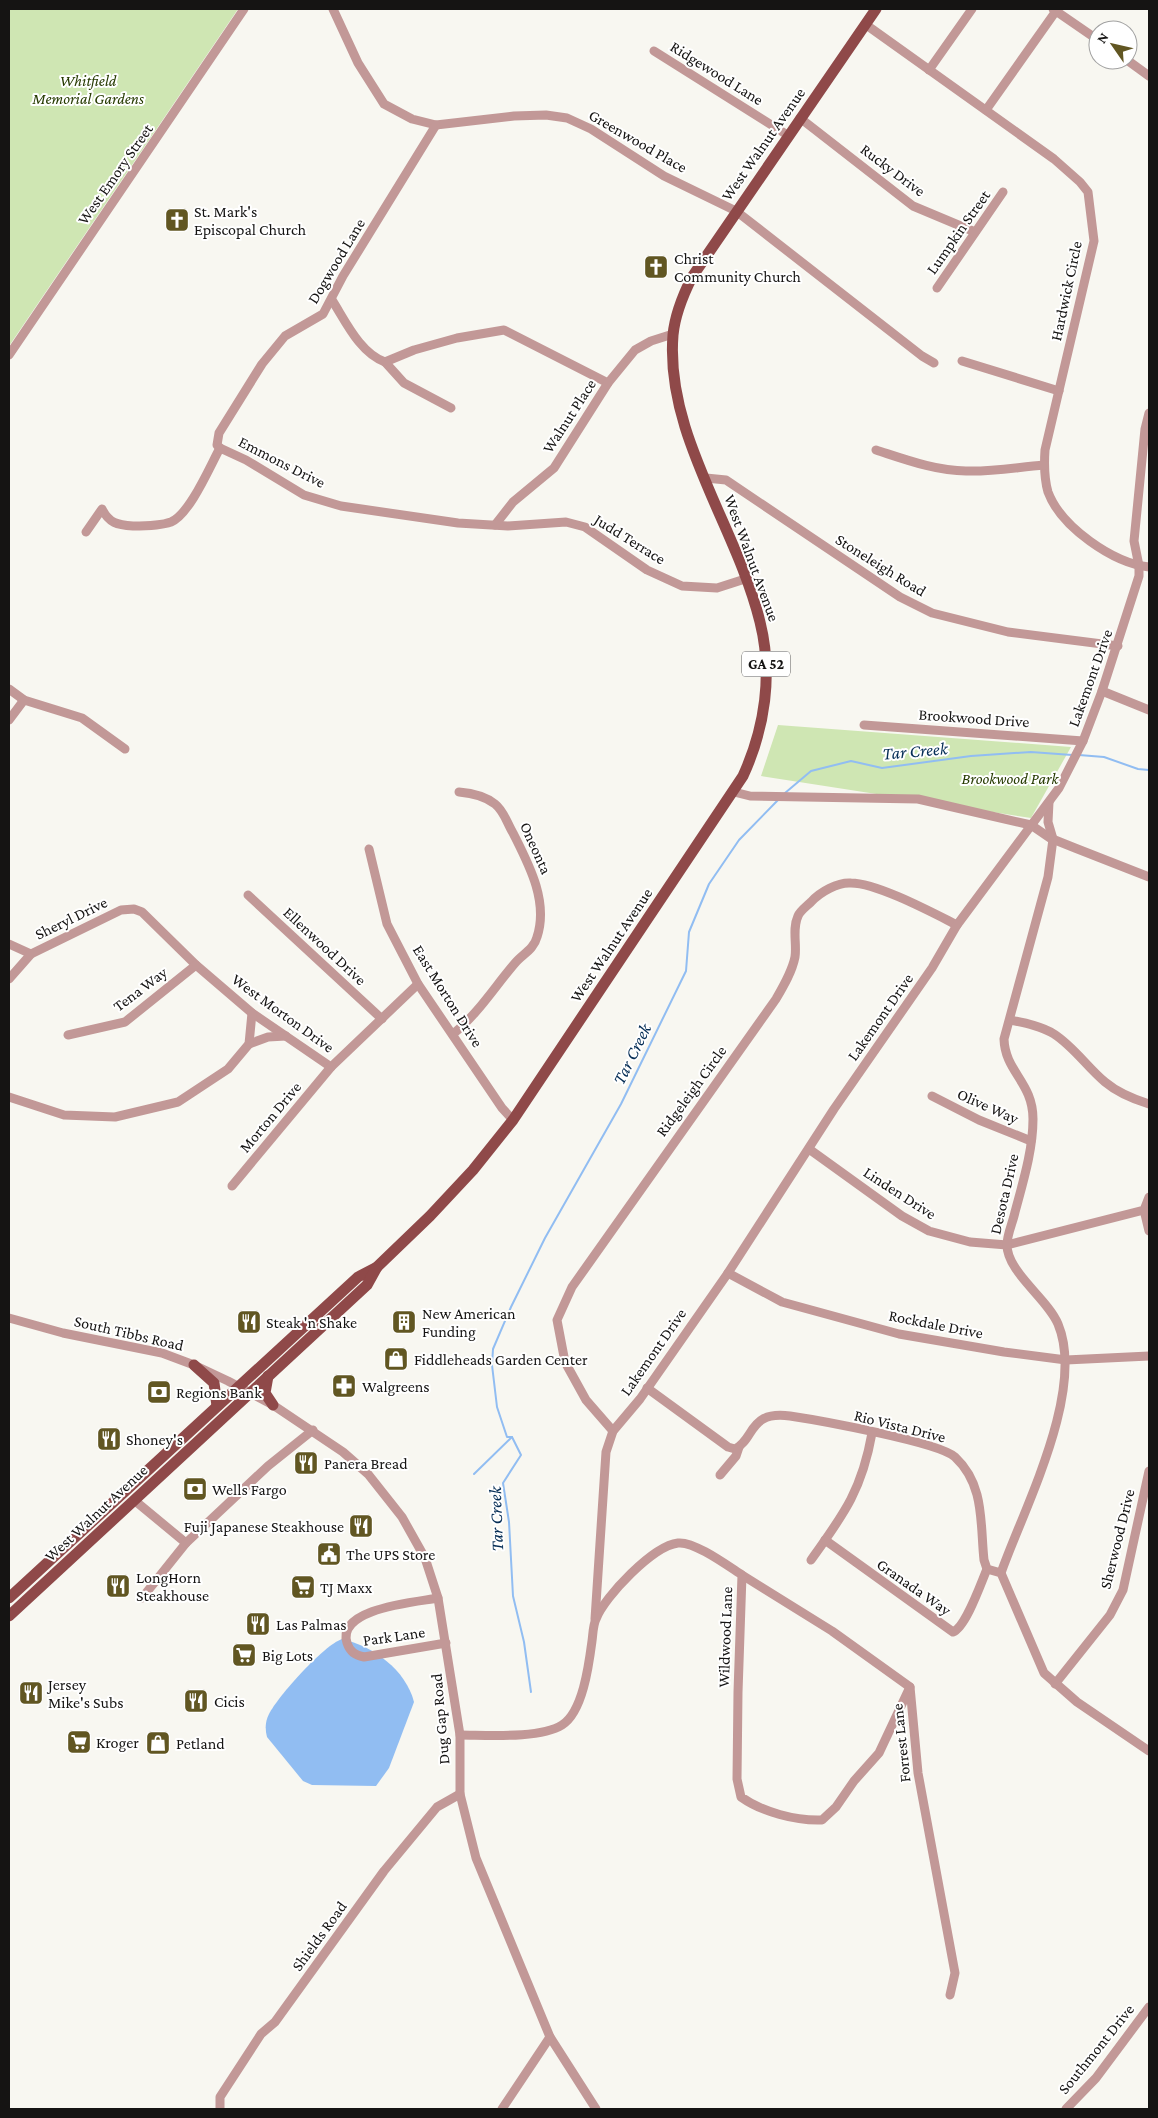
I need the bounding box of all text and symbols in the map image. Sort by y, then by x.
north arrow [1088,20,1138,70]
text: N [1093,29,1112,46]
street label: Ridgewood Lane [667,38,766,109]
park label: Whitfield Memorial Gardens [31,72,144,107]
street label: West Walnut Avenue [718,84,808,204]
street label: Greenwood Place [586,106,690,176]
street label: West Emory Street [74,120,157,228]
street label: Rucky Drive [857,140,929,201]
street label: Lumpkin Street [923,186,994,278]
place label: St. Mark's Episcopal Church [194,203,306,239]
church icon: St. Mark's Episcopal Church [164,207,190,233]
street label: Dogwood Lane [304,215,369,307]
street label: Hardwick Circle [1047,240,1085,342]
place label: Christ Community Church [674,250,801,286]
church icon: Christ Community Church [643,254,669,280]
street label: Walnut Place [539,376,599,456]
street label: Emmons Drive [236,433,328,491]
street label: West Walnut Avenue [721,492,783,624]
street label: Judd Terrace [589,509,669,568]
street label: Stoneleigh Road [832,530,930,601]
street label: Lakemont Drive [1064,627,1116,729]
road number: GA 52 [742,652,790,676]
street label: Brookwood Drive [918,706,1030,730]
water label: Tar Creek [882,738,949,764]
park label: Brookwood Park [962,770,1059,787]
street label: Oneonta [517,819,555,877]
street label: West Walnut Avenue [567,885,655,1005]
street label: Sheryl Drive [32,893,110,944]
street label: Ellenwood Drive [280,903,370,989]
street label: East Morton Drive [410,942,486,1050]
street label: Tena Way [110,963,171,1015]
street label: West Morton Drive [229,970,337,1056]
street label: Lakemont Drive [844,970,916,1064]
water label: Tar Creek [609,1019,656,1088]
street label: Ridgeleigh Circle [652,1042,730,1140]
street label: Morton Drive [236,1078,304,1156]
street label: Olive Way [954,1085,1022,1128]
street label: Desota Drive [986,1152,1022,1236]
street label: Linden Drive [861,1163,939,1223]
place label: New American Funding [422,1305,516,1341]
street label: Lakemont Drive [617,1305,689,1399]
street label: Rockdale Drive [887,1307,985,1341]
restaurant icon: Steak 'n Shake [236,1309,262,1335]
building icon: New American Funding [391,1309,417,1335]
street label: South Tibbs Road [73,1312,186,1354]
place label: Steak 'n Shake [266,1314,357,1331]
shop icon: Fiddleheads Garden Center [383,1346,409,1372]
place label: Fiddleheads Garden Center [414,1351,588,1368]
pharmacy icon: Walgreens [331,1373,357,1399]
place label: Walgreens [362,1378,430,1396]
bank icon: Regions Bank [146,1379,172,1405]
place label: Regions Bank [176,1384,262,1402]
street label: Rio Vista Drive [852,1406,948,1446]
restaurant icon: Shoney's [96,1426,122,1452]
place label: Shoney's [126,1431,183,1449]
restaurant icon: Panera Bread [293,1450,319,1476]
place label: Panera Bread [324,1455,408,1472]
street label: West Walnut Avenue [41,1461,151,1565]
bank icon: Wells Fargo [182,1476,208,1502]
place label: Wells Fargo [212,1481,287,1499]
water label: Tar Creek [485,1485,507,1552]
street label: Sherwood Drive [1096,1487,1138,1591]
restaurant icon: Fuji Japanese Steakhouse [348,1513,374,1539]
place label: Fuji Japanese Steakhouse [184,1518,344,1536]
public building icon: The UPS Store [316,1541,342,1567]
place label: The UPS Store [346,1546,435,1563]
street label: Granada Way [873,1555,955,1620]
place label: LongHorn Steakhouse [136,1569,209,1604]
restaurant icon: LongHorn Steakhouse [105,1573,131,1599]
supermarket icon: TJ Maxx [290,1574,316,1600]
place label: TJ Maxx [320,1579,373,1597]
street label: Wildwood Lane [715,1586,735,1688]
restaurant icon: Las Palmas [245,1611,271,1637]
place label: Las Palmas [276,1616,347,1633]
street label: Park Lane [362,1623,426,1649]
supermarket icon: Big Lots [231,1642,257,1668]
place label: Big Lots [262,1647,313,1665]
street label: Dug Gap Road [428,1672,453,1765]
place label: Jersey Mike's Subs [46,1676,123,1711]
restaurant icon: Jersey Mike's Subs [18,1680,44,1706]
restaurant icon: Cicis [183,1688,209,1714]
place label: Cicis [214,1693,245,1710]
street label: Forrest Lane [888,1703,914,1783]
supermarket icon: Kroger [66,1729,92,1755]
shop icon: Petland [145,1730,171,1756]
place label: Kroger [96,1734,139,1752]
place label: Petland [176,1735,225,1752]
street label: Shields Road [288,1898,350,1974]
street label: Southmont Drive [1055,2001,1137,2097]

